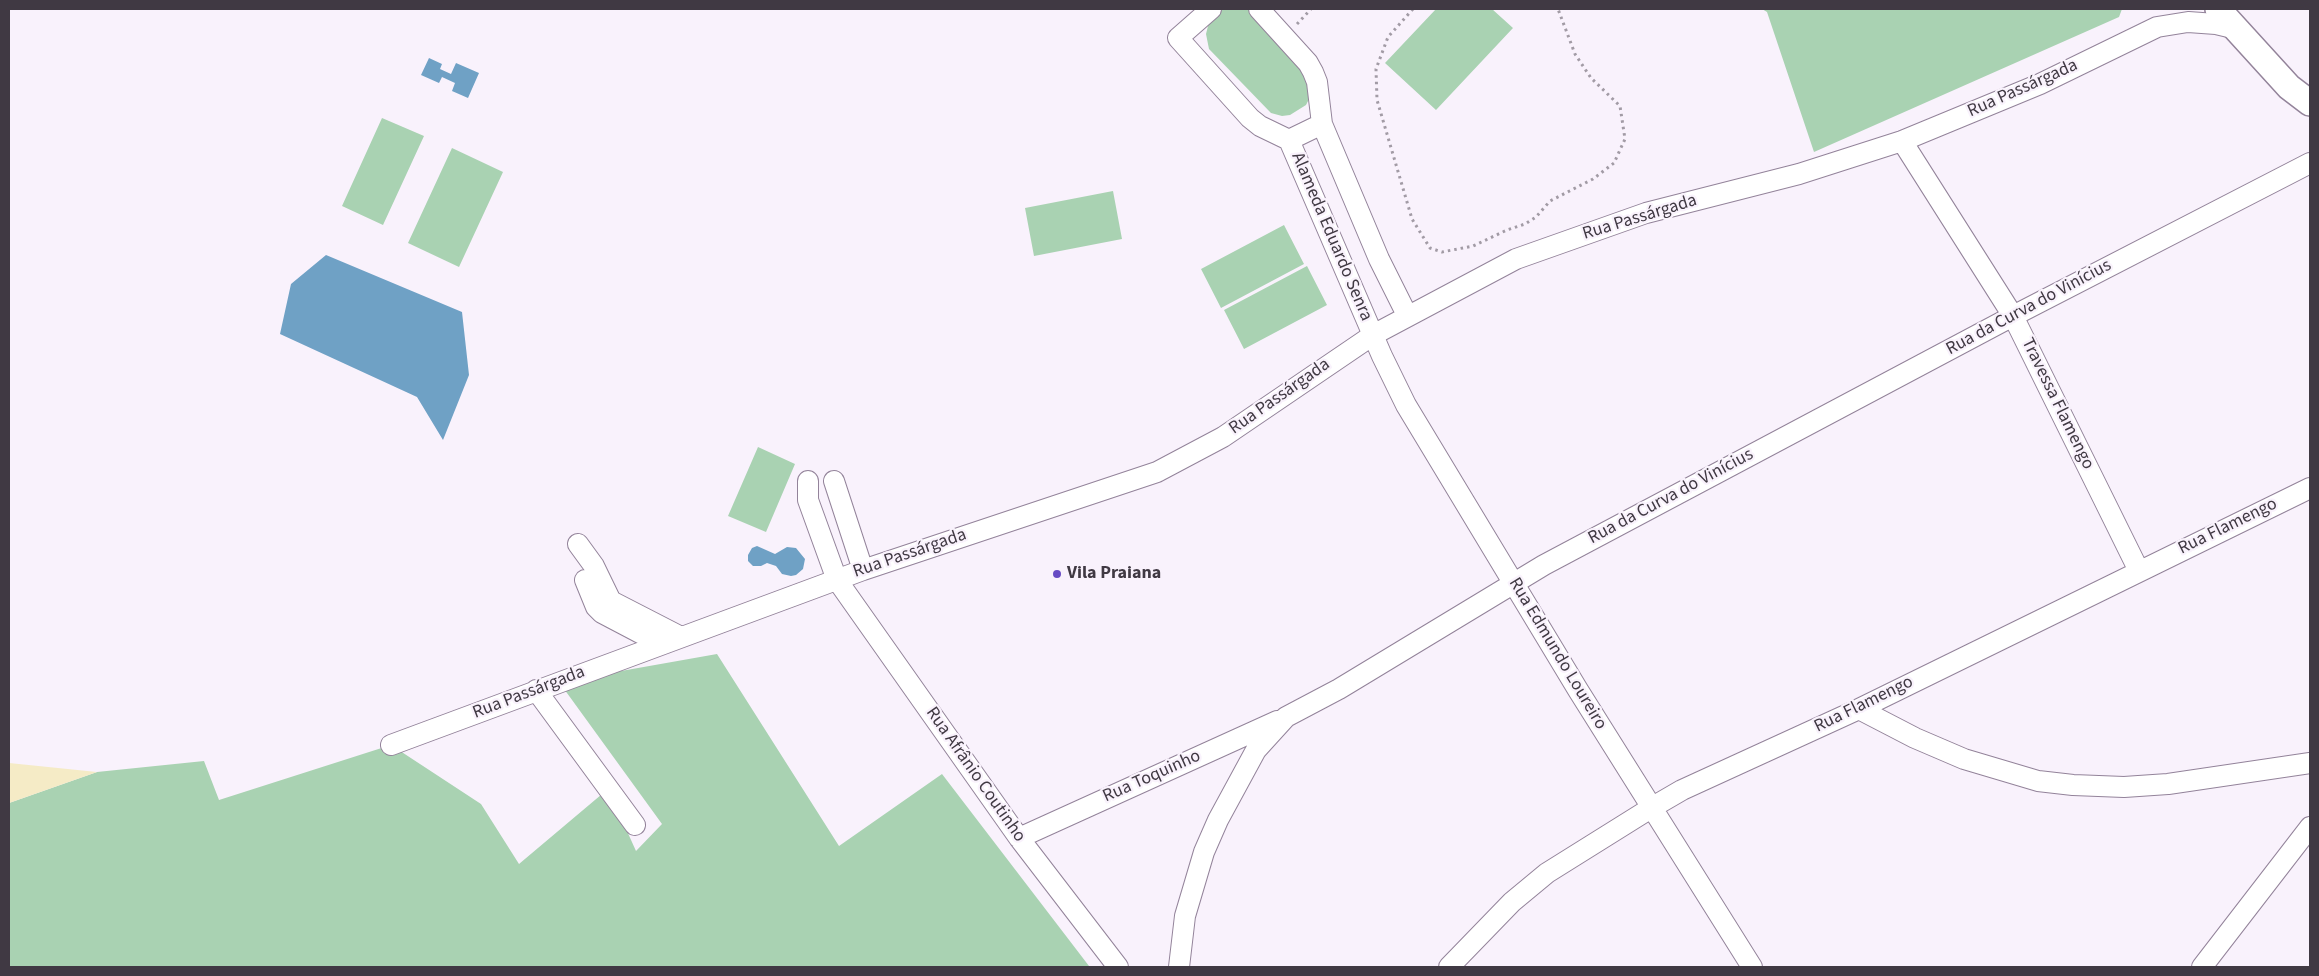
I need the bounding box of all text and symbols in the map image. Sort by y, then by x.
street label: Rua Passárgada [1965,55,2081,123]
street label: Alameda Eduardo Senra [1286,150,1376,324]
street label: Rua Passárgada [1580,190,1700,246]
street label: Rua da Curva do Vinícius [1943,255,2115,361]
street label: Travessa Flamengo [2016,335,2098,473]
street label: Rua Passárgada [1225,354,1335,440]
street label: Rua da Curva do Vinícius [1585,444,1757,550]
street label: Rua Flamengo [2175,494,2281,560]
street label: Rua Passárgada [851,525,969,583]
place label: Vila Praiana [1067,563,1161,585]
marker: Vila Praiana [1051,568,1063,580]
street label: Rua Edmundo Loureiro [1503,574,1611,734]
street label: Rua Passárgada [470,662,588,724]
street label: Rua Flamengo [1811,672,1917,738]
street label: Rua Afrânio Coutinho [920,703,1030,847]
street label: Rua Toquinho [1100,746,1204,808]

